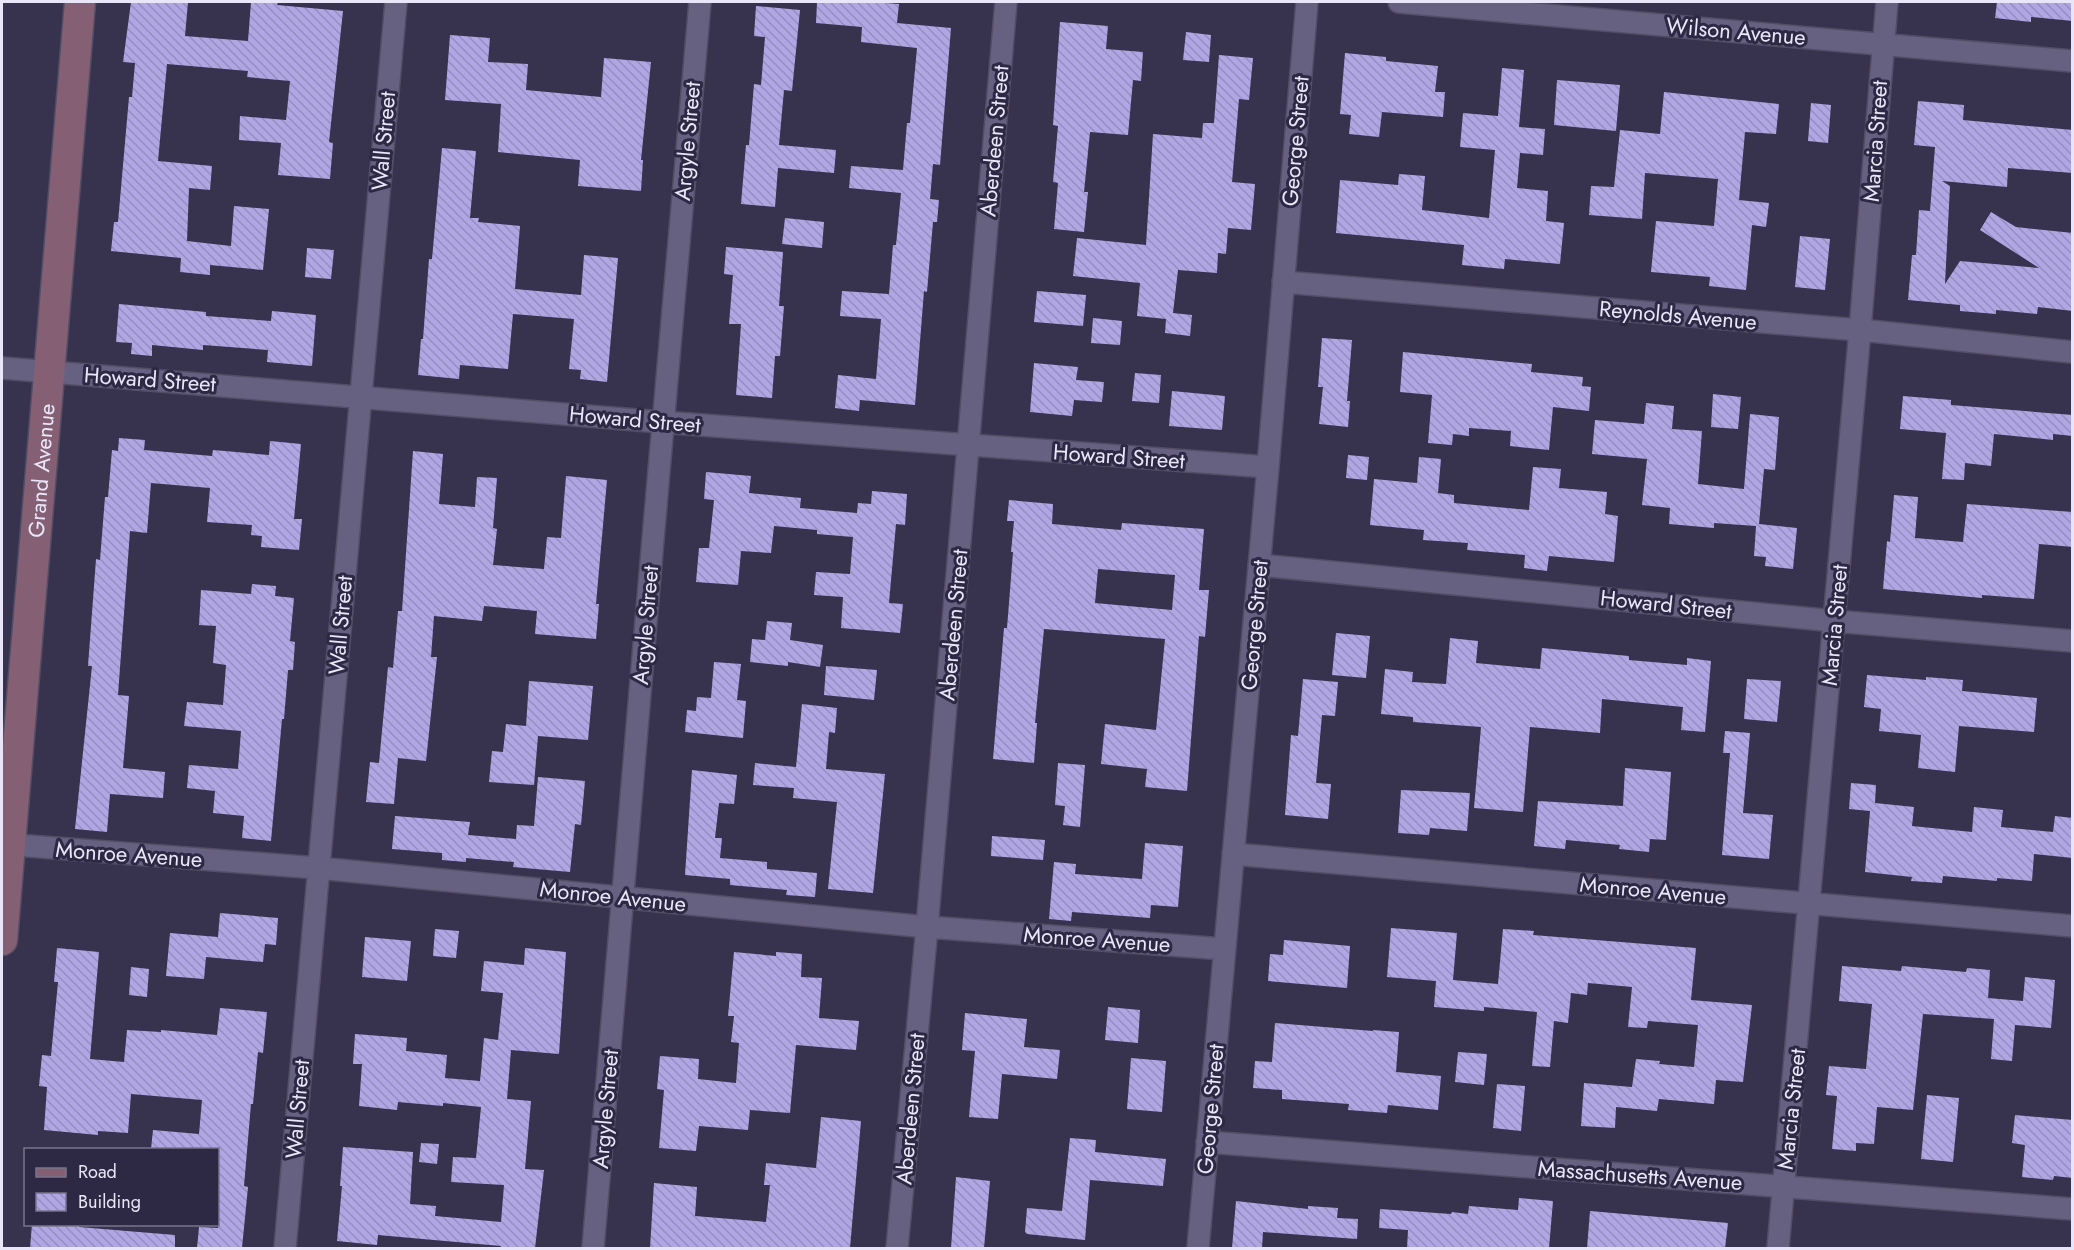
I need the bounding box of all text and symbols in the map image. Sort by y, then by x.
street label: Wilson Avenue [1665,9,1807,53]
street label: Aberdeen Street [971,63,1017,218]
street label: George Street [1273,74,1317,207]
street label: Argyle Street [666,79,708,202]
street label: Marcia Street [1855,79,1895,203]
street label: Wall Street [363,89,403,192]
street label: Reynolds Avenue [1598,292,1758,338]
street label: Howard Street [83,358,218,400]
street label: Howard Street [568,397,703,441]
street label: Grand Avenue [20,402,63,539]
street label: Howard Street [1052,435,1187,477]
street label: Aberdeen Street [930,547,976,702]
street label: George Street [1232,558,1276,691]
street label: Marcia Street [1813,562,1855,687]
street label: Argyle Street [624,563,666,686]
street label: Wall Street [320,573,360,676]
street label: Howard Street [1599,581,1734,627]
street label: Monroe Avenue [55,833,203,875]
street label: Monroe Avenue [1578,868,1728,912]
street label: Monroe Avenue [538,872,688,920]
street label: Monroe Avenue [1023,918,1171,960]
street label: Aberdeen Street [887,1031,933,1186]
street label: George Street [1188,1042,1232,1175]
street label: Marcia Street [1769,1046,1813,1171]
street label: Argyle Street [584,1047,626,1170]
street label: Wall Street [277,1057,317,1160]
legend [24,1148,219,1226]
street label: Massachusetts Avenue [1537,1152,1743,1198]
text: Road [78,1159,117,1185]
text: Building [78,1189,141,1215]

